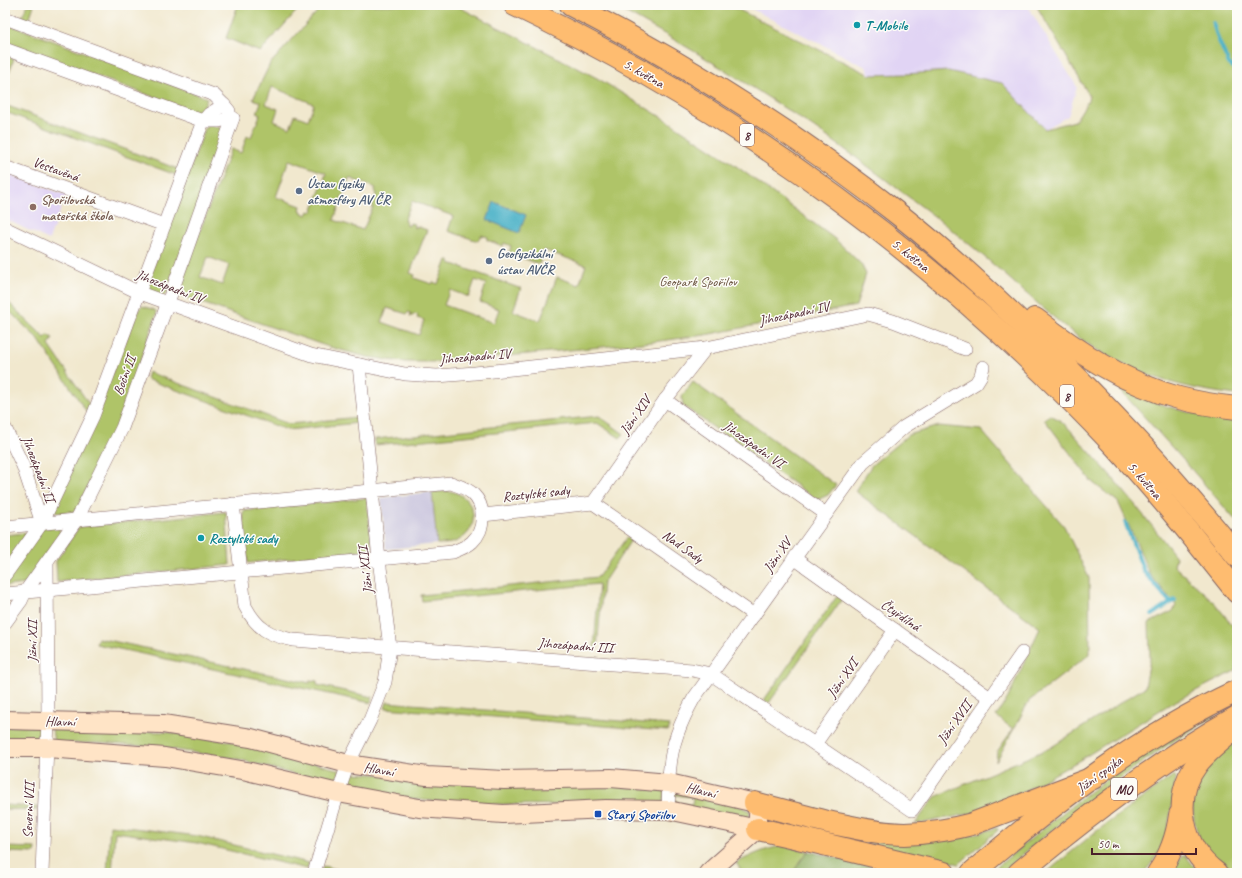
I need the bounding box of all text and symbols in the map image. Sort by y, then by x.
place label: T-Mobile [865,17,909,34]
marker: T-Mobile [852,20,862,30]
street label: 5. května [621,55,668,92]
road number: 8 [740,124,754,146]
street label: Vestavěná [31,153,83,186]
place label: Ústav fyziky atmosféry AV ČR [307,175,392,208]
marker: Ústav fyziky atmosféry AV ČR [294,186,304,196]
place label: Spořilovská mateřská škola [41,191,114,224]
marker: Spořilovská mateřská škola [28,202,38,212]
street label: 5. května [888,235,934,276]
place label: Geofyzikální ústav AVČR [497,245,556,278]
marker: Geofyzikální ústav AVČR [484,256,494,266]
street label: Jihozápadní IV [133,265,209,308]
park label: Geopark Spořilov [659,273,738,290]
street label: Jihozápadní IV [757,297,834,329]
street label: Jihozápadní IV [438,345,514,368]
street label: Boční II [109,350,141,397]
road number: 8 [1060,385,1074,407]
street label: Jižní XIV [615,390,657,439]
street label: Jihozápadni VI [719,417,790,474]
street label: Jihozápadní II [18,433,60,508]
street label: 5. května [1124,458,1166,503]
street label: Roztylské sady [502,481,572,505]
street label: Nad Sady [659,526,707,567]
place label: Roztylské sady [209,530,280,547]
street label: Jižní XV [759,532,797,577]
marker: Roztylské sady [196,533,206,543]
street label: Jižní XIII [354,542,377,596]
street label: Čtyřdílná [878,596,925,636]
street label: Jižní XII [24,616,41,663]
street label: Jihozápadní III [537,634,618,657]
street label: Jižní XVI [822,653,864,702]
street label: Jižní XVII [933,694,977,748]
street label: Hlavní [45,713,79,730]
street label: Jižní spojka [1072,751,1127,797]
street label: Hlavní [363,759,398,781]
street label: Severní VII [19,778,38,838]
road number: MO [1111,778,1137,800]
street label: Hlavní [684,779,721,803]
place label: Starý Spořilov [606,806,676,823]
marker: Starý Spořilov [593,809,603,819]
scale bar [1092,830,1196,856]
text: 50 m [1098,836,1120,852]

